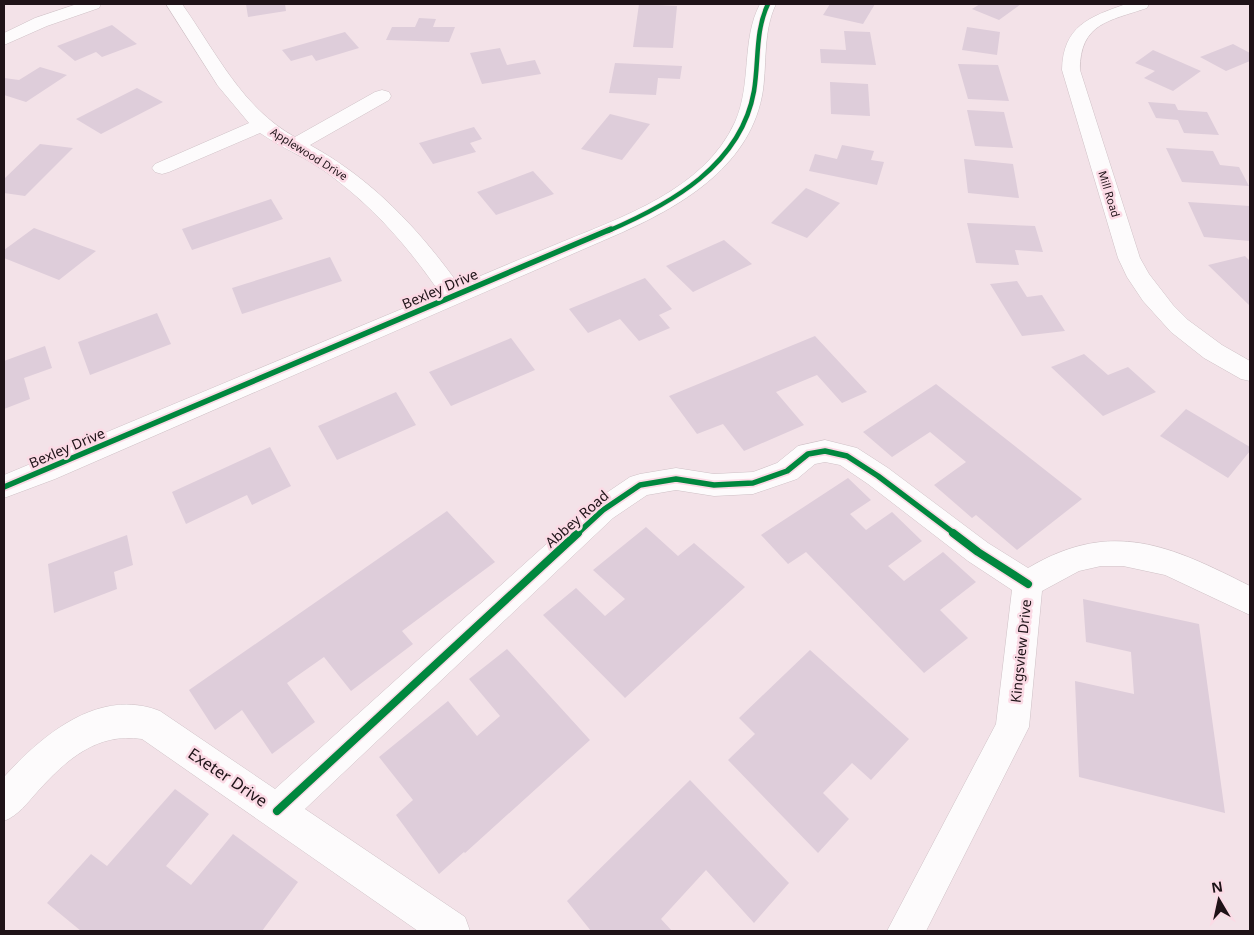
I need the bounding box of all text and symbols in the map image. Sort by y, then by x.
street label: Applewood Drive [268,124,351,183]
street label: Mill Road [1095,169,1124,219]
street label: Bexley Drive [399,264,481,313]
street label: Bexley Drive [26,423,108,472]
street label: Abbey Road [541,486,612,551]
street label: Kingsview Drive [1006,598,1035,704]
street label: Exeter Drive [184,742,272,812]
north arrow [1194,875,1244,925]
text: N [1210,876,1224,897]

